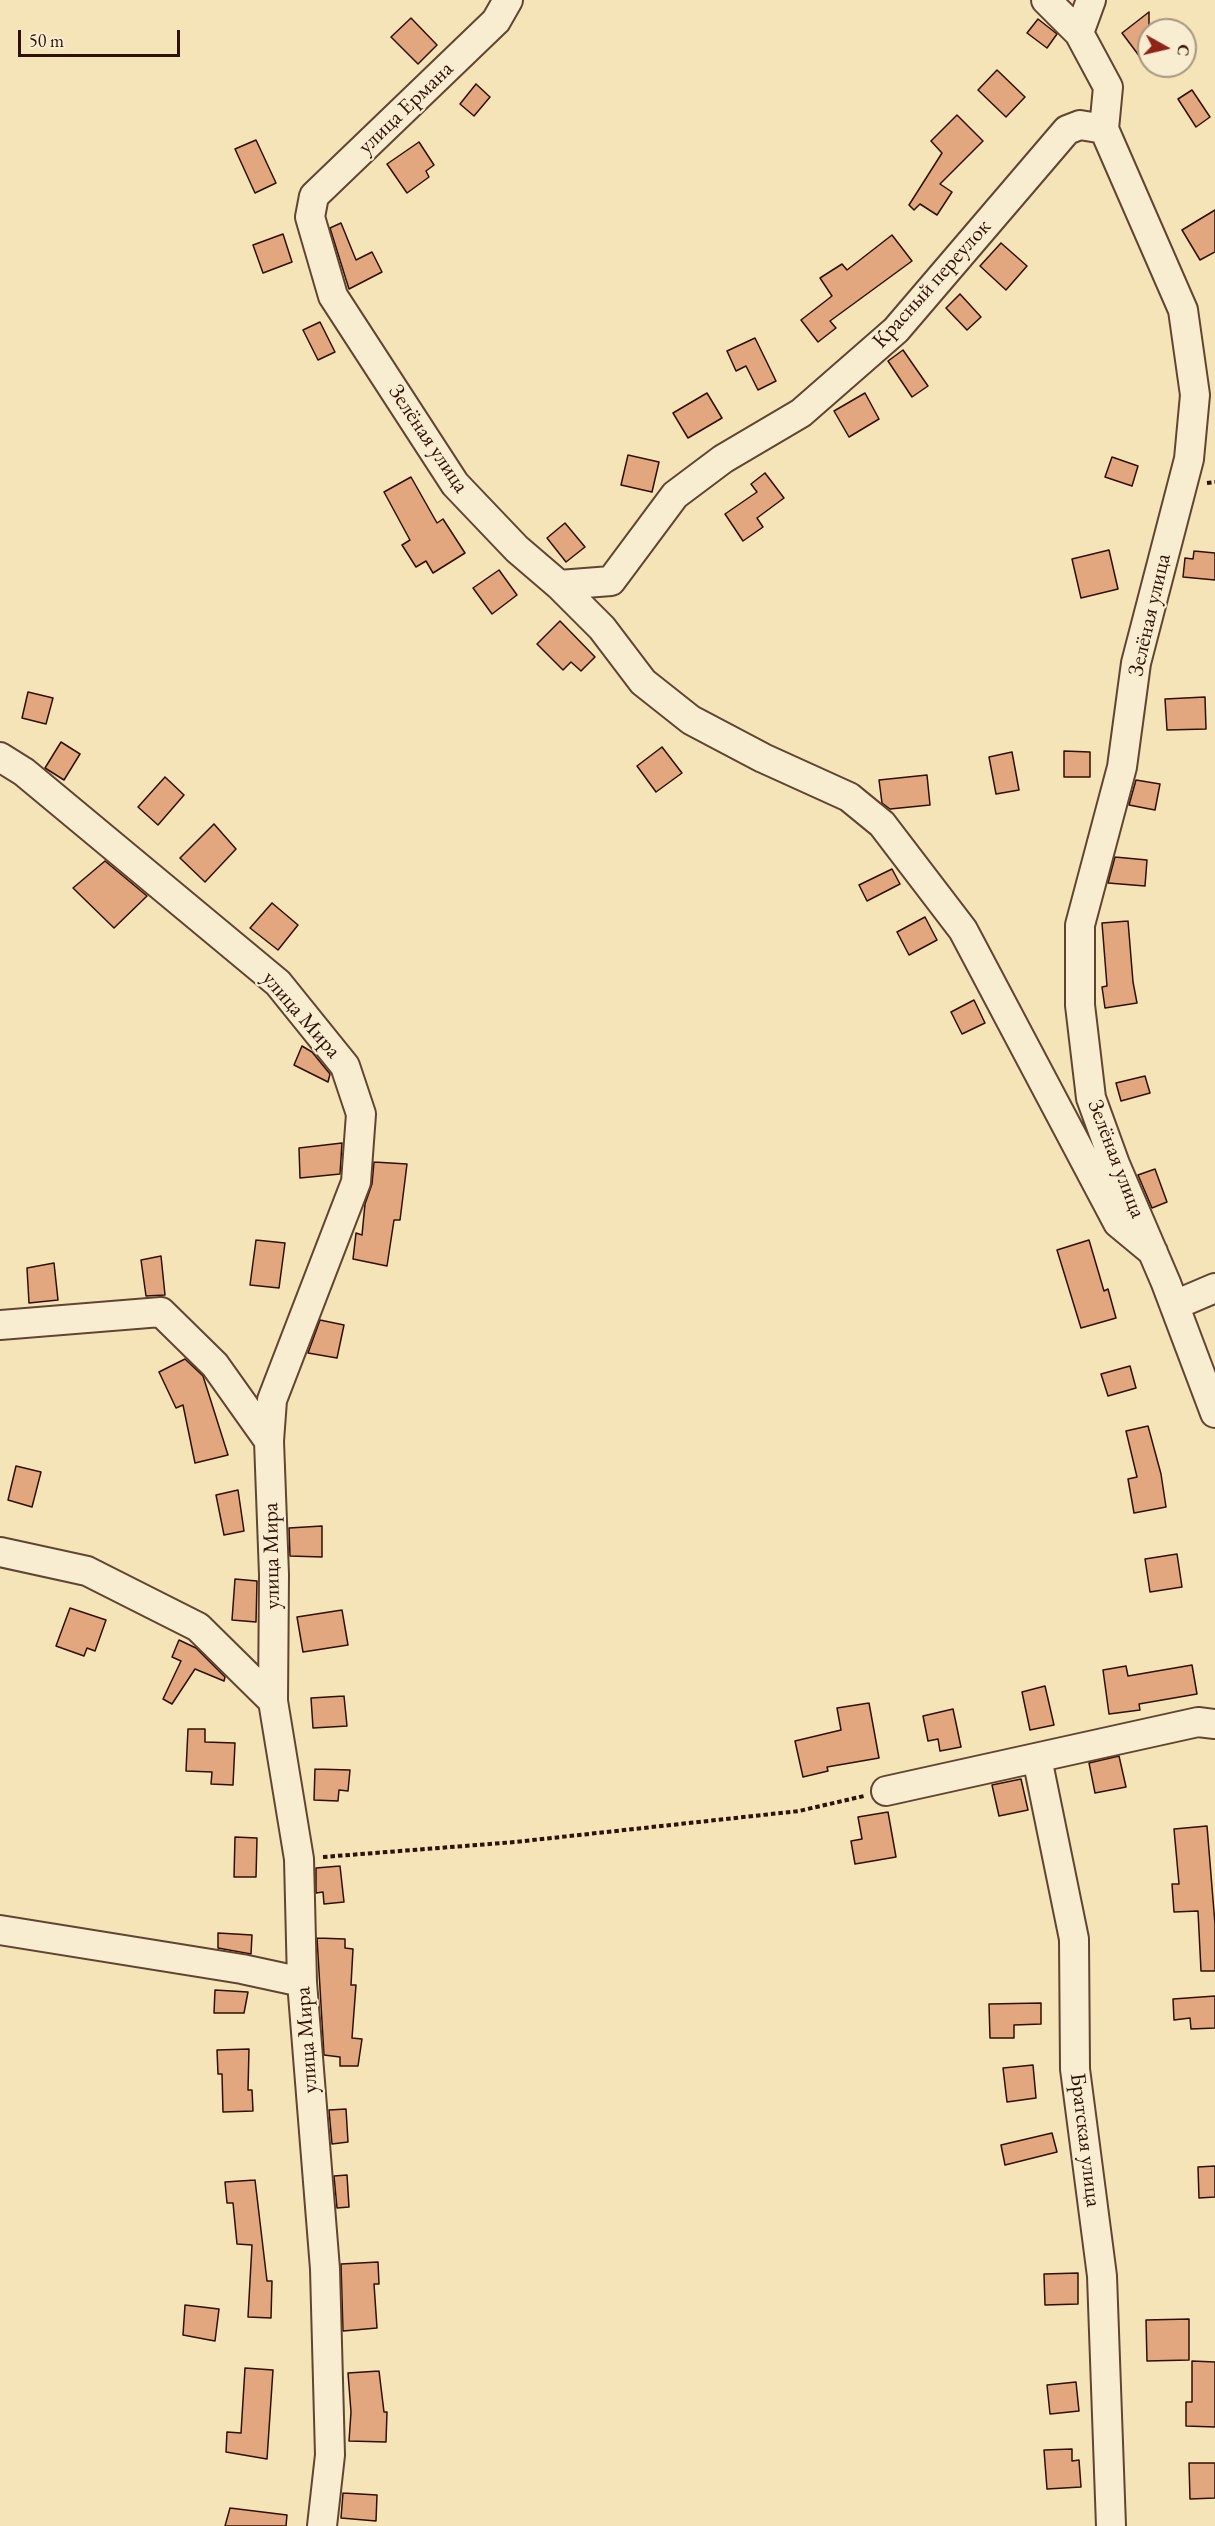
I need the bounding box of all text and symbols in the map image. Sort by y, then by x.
scale bar [21,18,183,56]
north arrow [1137,18,1197,78]
text: 50 m [29,29,64,52]
text: С [1172,43,1195,57]
street label: улица Ермана [353,56,459,160]
street label: Красный переулок [867,214,997,354]
street label: Зелёная улица [382,380,474,498]
street label: Зелёная улица [1123,551,1177,679]
street label: улица Мира [256,966,346,1064]
street label: Зелёная улица [1081,1096,1151,1222]
street label: улица Мира [258,1502,286,1610]
street label: улица Мира [290,1986,324,2094]
street label: Братская улица [1064,2071,1106,2209]

